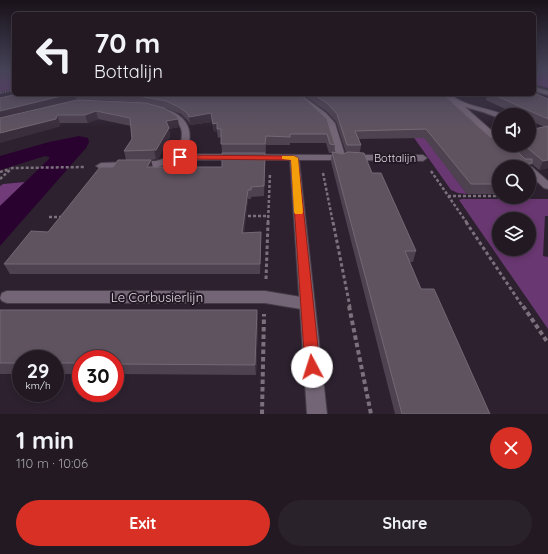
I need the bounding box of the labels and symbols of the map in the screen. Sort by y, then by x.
pin [163,140,197,174]
street label: Bottalijn [374,151,416,165]
street label: Le Corbusierlijn [111,289,203,305]
position arrow [291,346,333,388]
speed limit sign: 30 [72,350,124,402]

